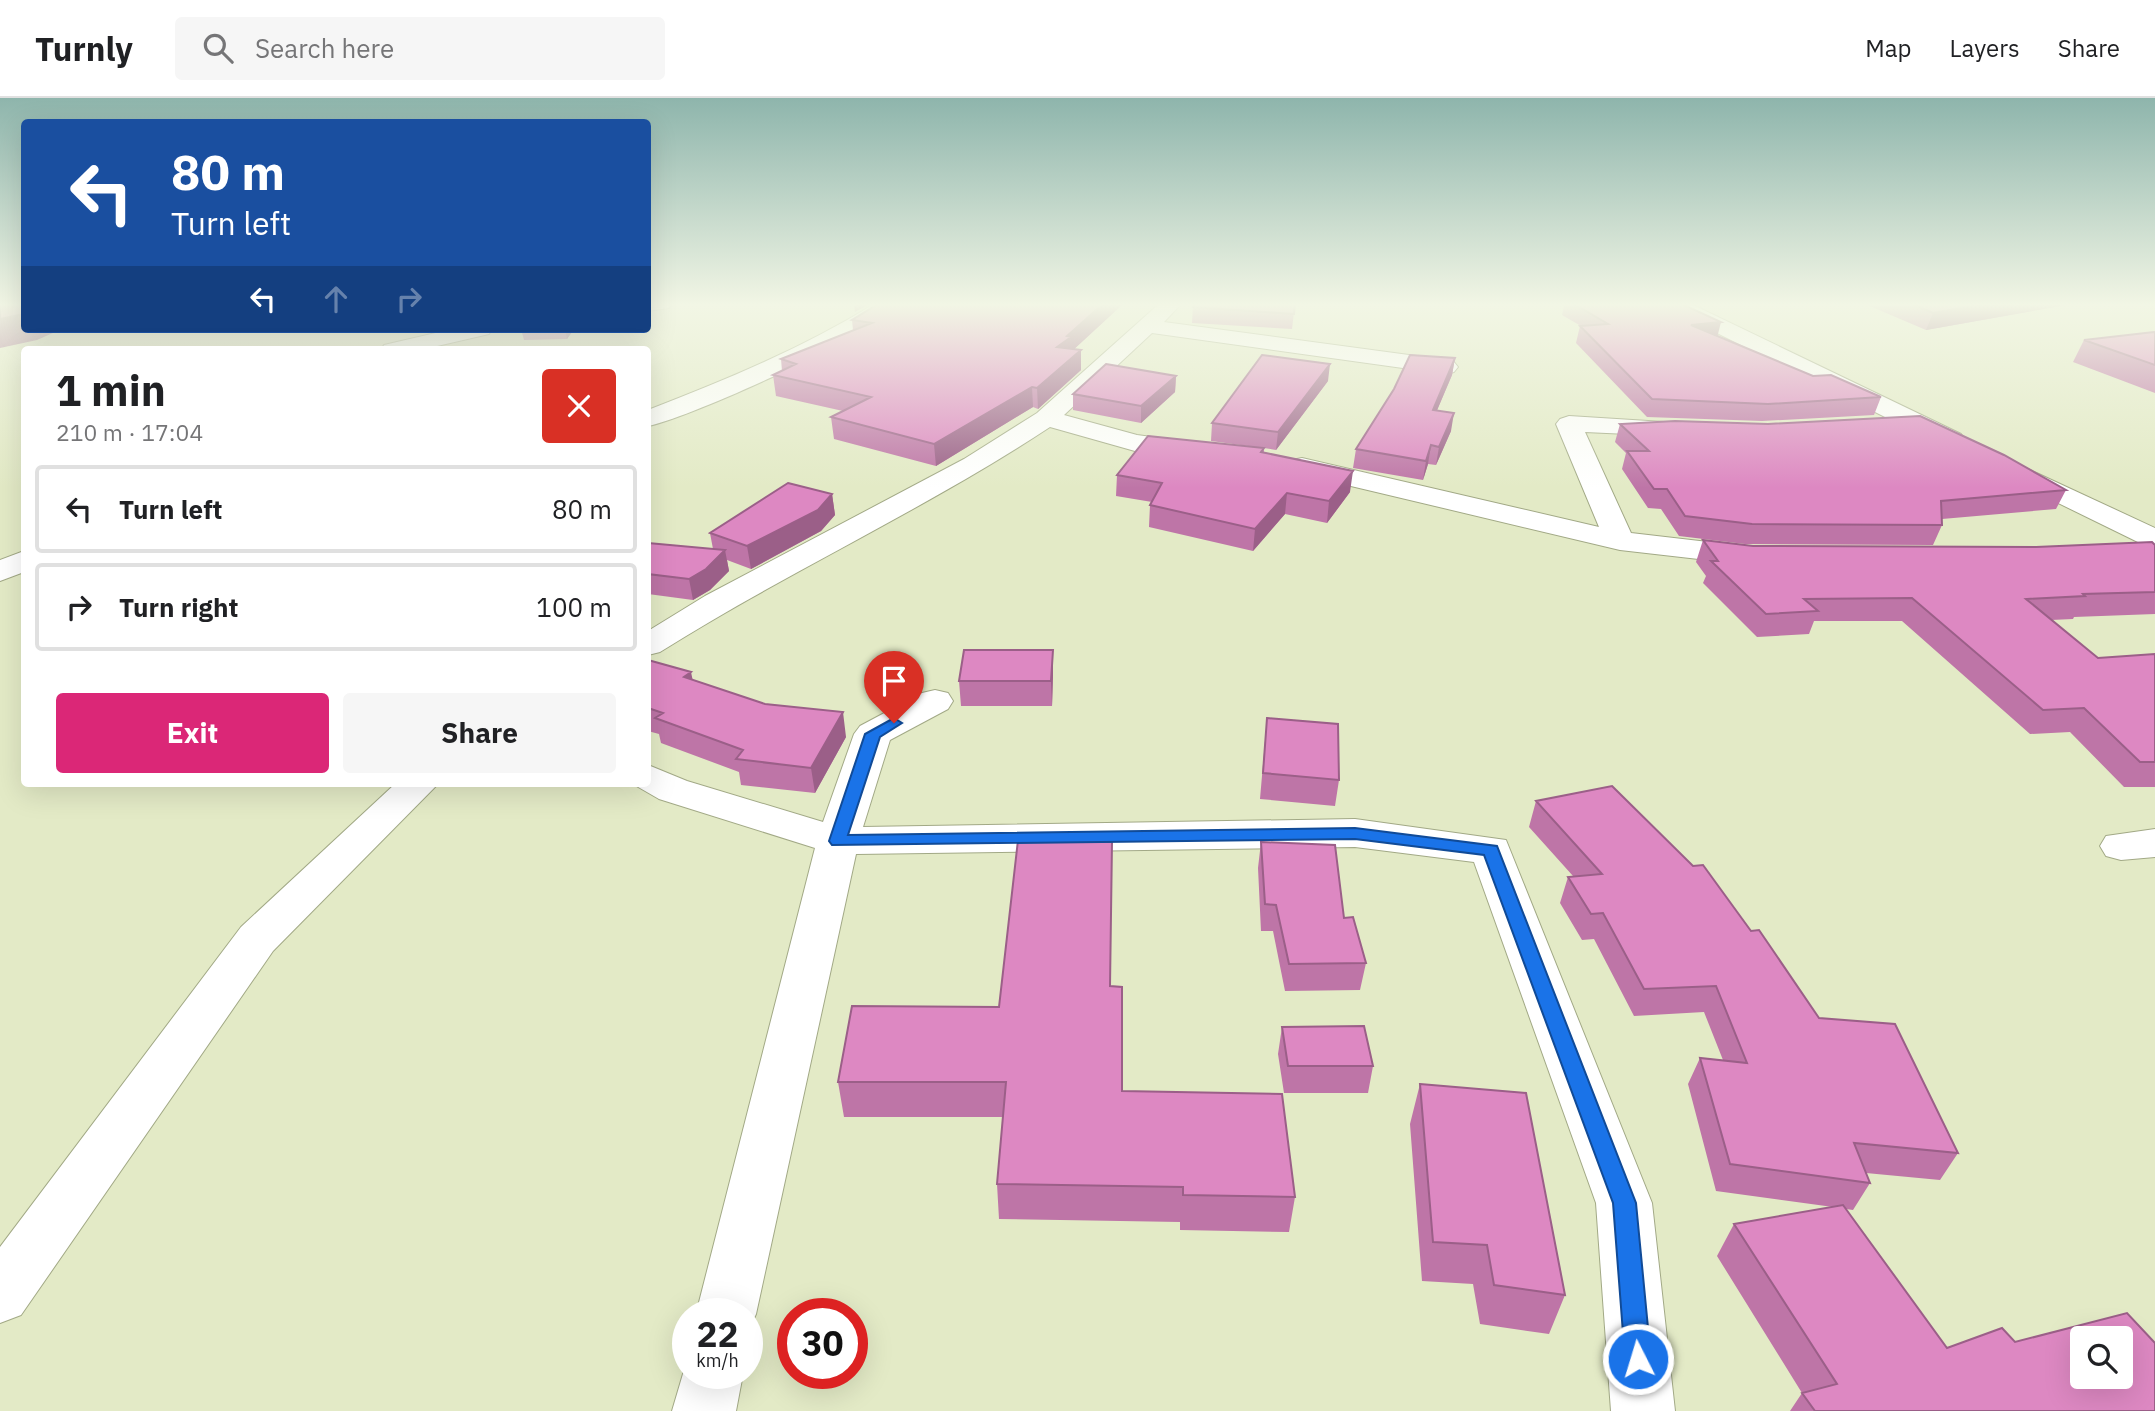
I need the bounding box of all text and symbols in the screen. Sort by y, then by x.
search box [175,17,665,80]
text: Turnly [35,27,133,70]
icon: search [199,29,237,67]
text: Search here [255,31,394,65]
text: Map [1865,32,1912,64]
text: Layers [1950,32,2020,64]
text: Share [2058,32,2120,64]
text: 80 m [171,140,285,203]
icon: left [56,147,147,238]
text: Turn left [171,202,291,244]
icon: left [244,280,282,318]
icon: ahead [317,280,355,318]
icon: right [390,280,428,318]
text: 1 min [56,363,166,418]
button: close [542,369,616,443]
text: 210 m · 17:04 [56,417,203,447]
icon: left [60,490,98,528]
text: Turn left [119,492,222,526]
text: 80 m [552,492,612,526]
icon: right [60,588,98,626]
text: Turn right [119,590,238,624]
text: 100 m [536,590,612,624]
pin [864,651,924,723]
icon: arrive [875,662,913,700]
button: Exit [56,693,329,773]
button: Share [343,693,616,773]
speed limit sign: 30 [777,1298,868,1389]
text: 22 [696,1311,739,1357]
position arrow [1601,1322,1675,1396]
map controls [2070,1326,2133,1389]
button: search [2070,1326,2133,1389]
text: km/h [696,1349,739,1372]

